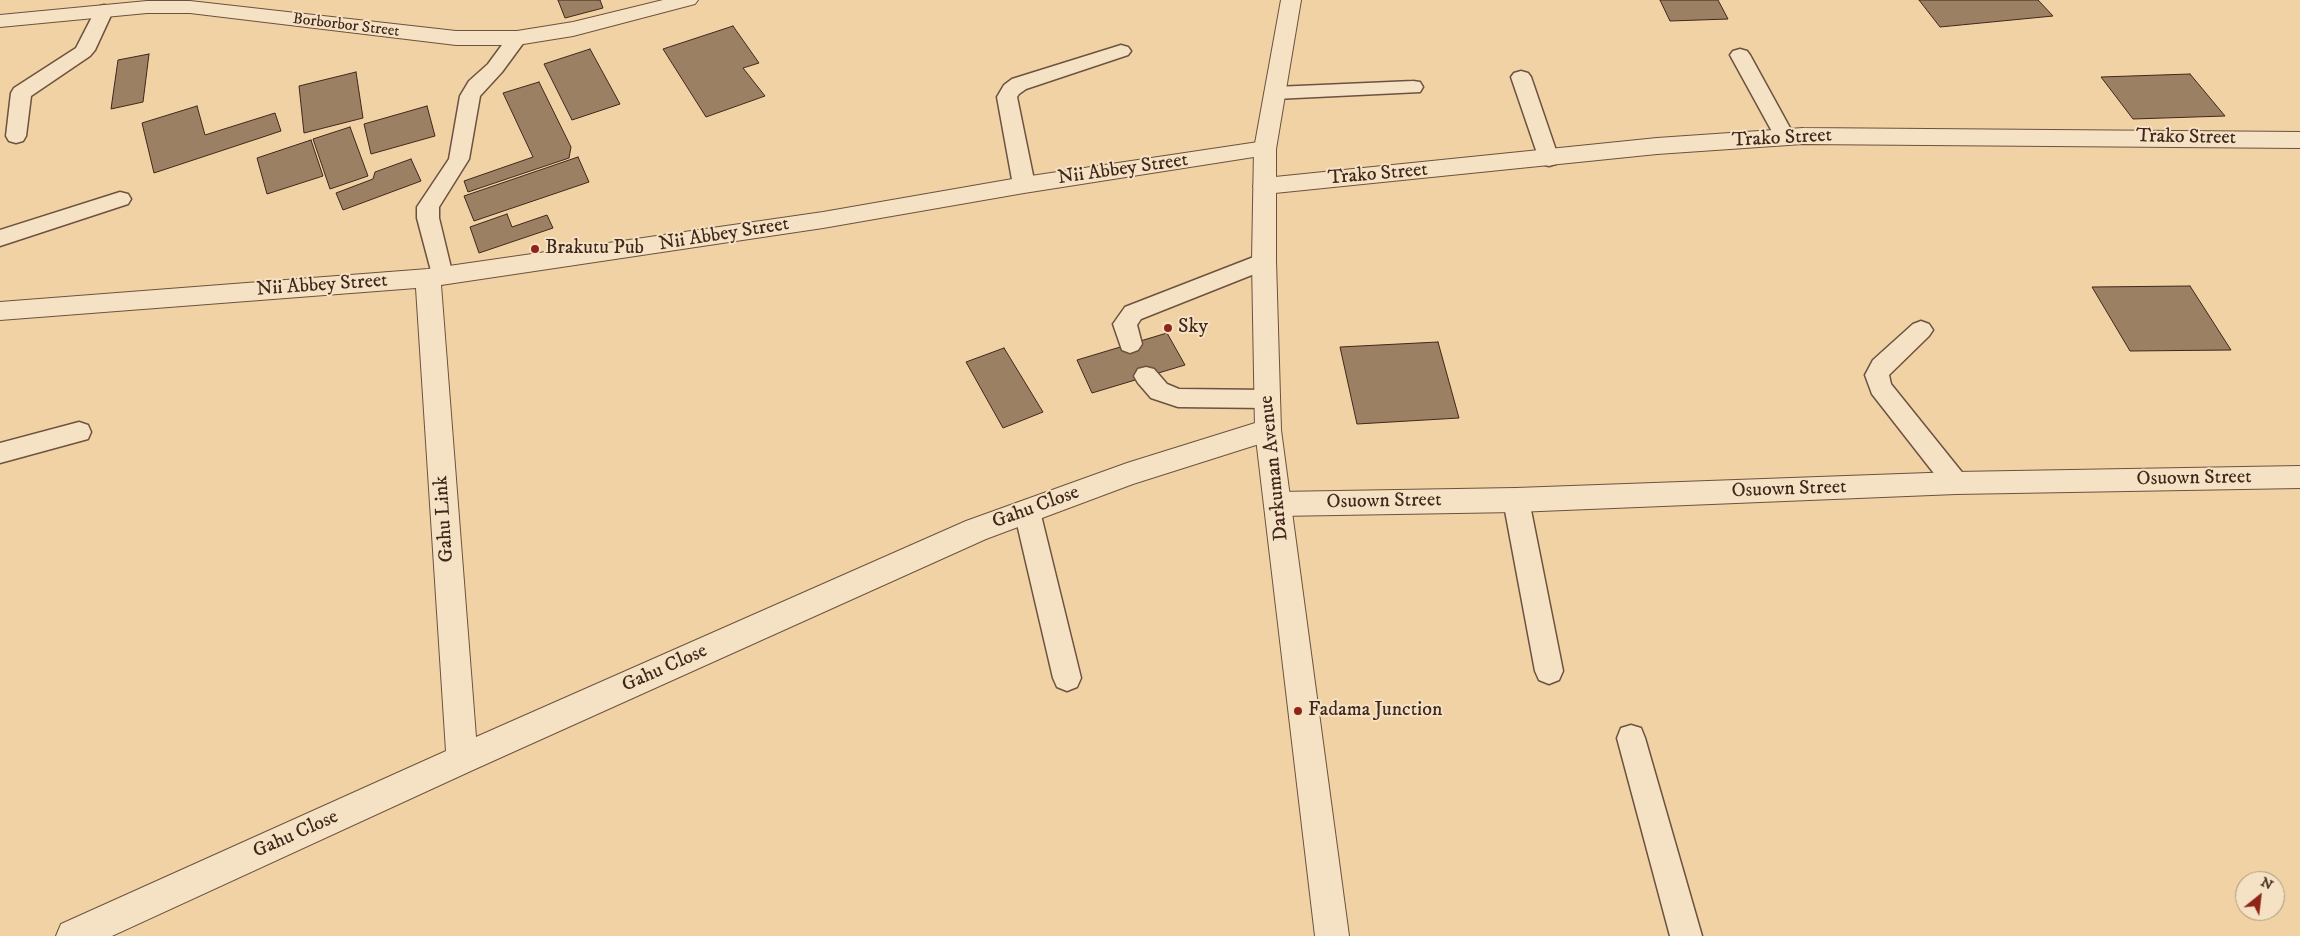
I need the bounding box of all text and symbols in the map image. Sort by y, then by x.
street label: Borborbor Street [292,10,400,42]
street label: Trako Street [1731,124,1833,154]
street label: Trako Street [2136,125,2236,151]
street label: Nii Abbey Street [1056,149,1190,191]
street label: Trako Street [1327,159,1429,191]
street label: Nii Abbey Street [657,213,791,257]
place label: Brakutu Pub [545,237,644,261]
marker: Brakutu Pub [529,243,541,255]
street label: Nii Abbey Street [256,269,388,303]
place label: Sky [1178,316,1208,340]
marker: Sky [1162,322,1174,334]
street label: Darkuman Avenue [1255,394,1295,542]
street label: Osuown Street [2136,466,2252,492]
street label: Gahu Link [430,475,460,563]
street label: Osuown Street [1731,476,1847,504]
street label: Gahu Close [989,481,1083,535]
street label: Osuown Street [1326,489,1442,515]
street label: Gahu Close [619,640,711,698]
place label: Fadama Junction [1308,699,1442,723]
marker: Fadama Junction [1292,705,1304,717]
street label: Gahu Close [250,806,342,864]
north arrow [2235,871,2285,921]
text: N [2257,873,2276,894]

